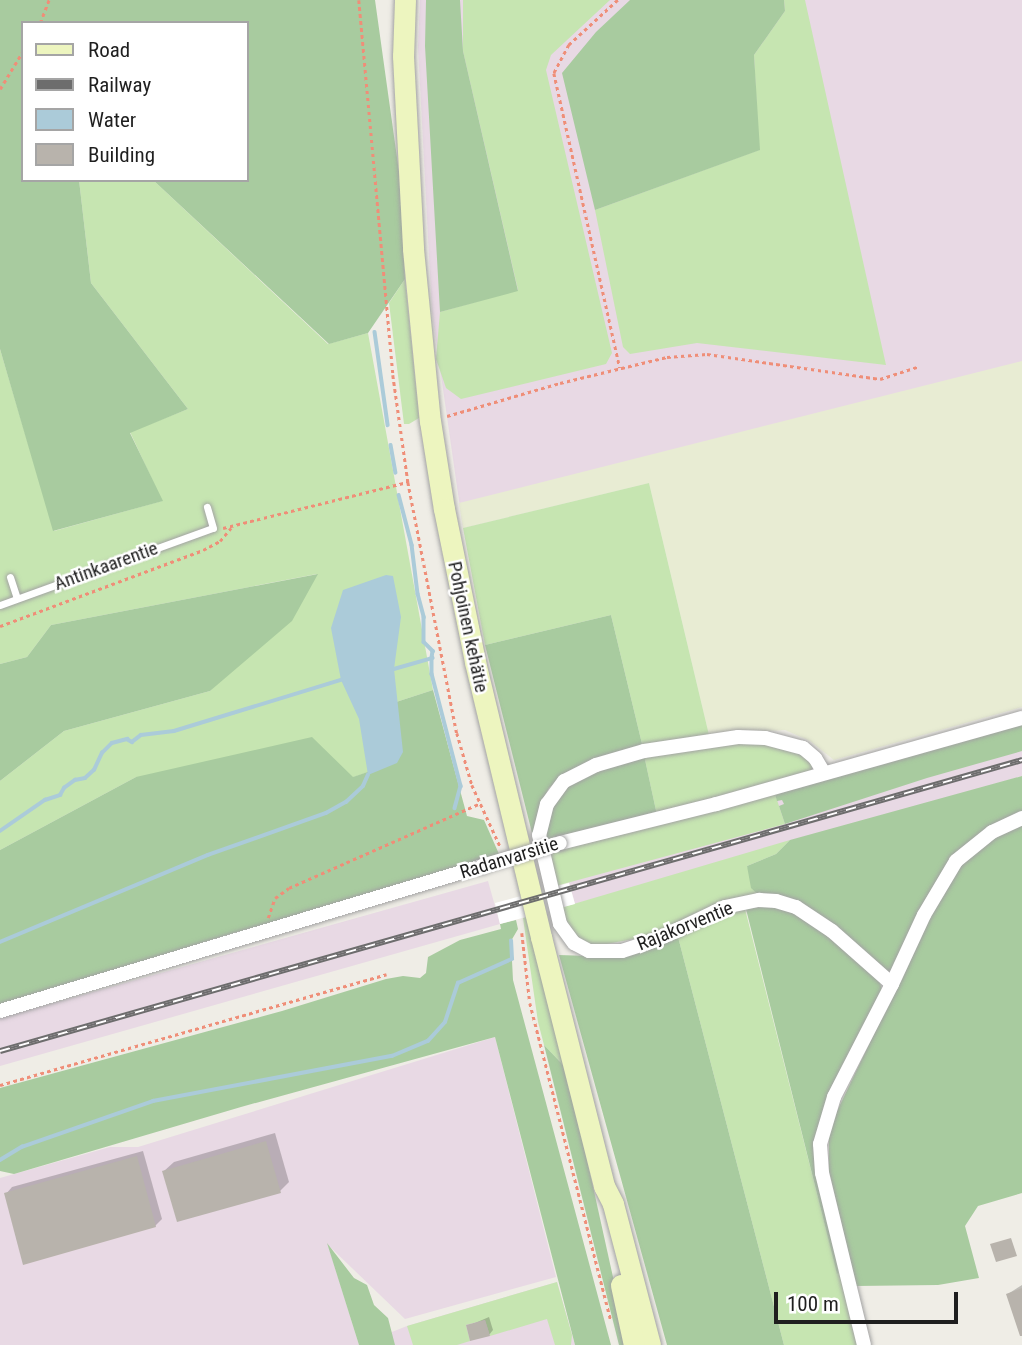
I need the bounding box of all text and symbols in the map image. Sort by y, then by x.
legend [21,21,248,182]
text: Road [88,38,130,62]
text: Railway [88,73,151,97]
text: Water [88,108,136,132]
text: Building [88,143,155,167]
street label: Antinkaarentie [51,537,161,595]
street label: Pohjoinen kehätie [443,559,493,695]
street label: Radanvarsitie [457,832,561,884]
street label: Rajakorventie [634,896,736,956]
scale bar [777,1278,961,1322]
text: 100 m [787,1292,839,1316]

